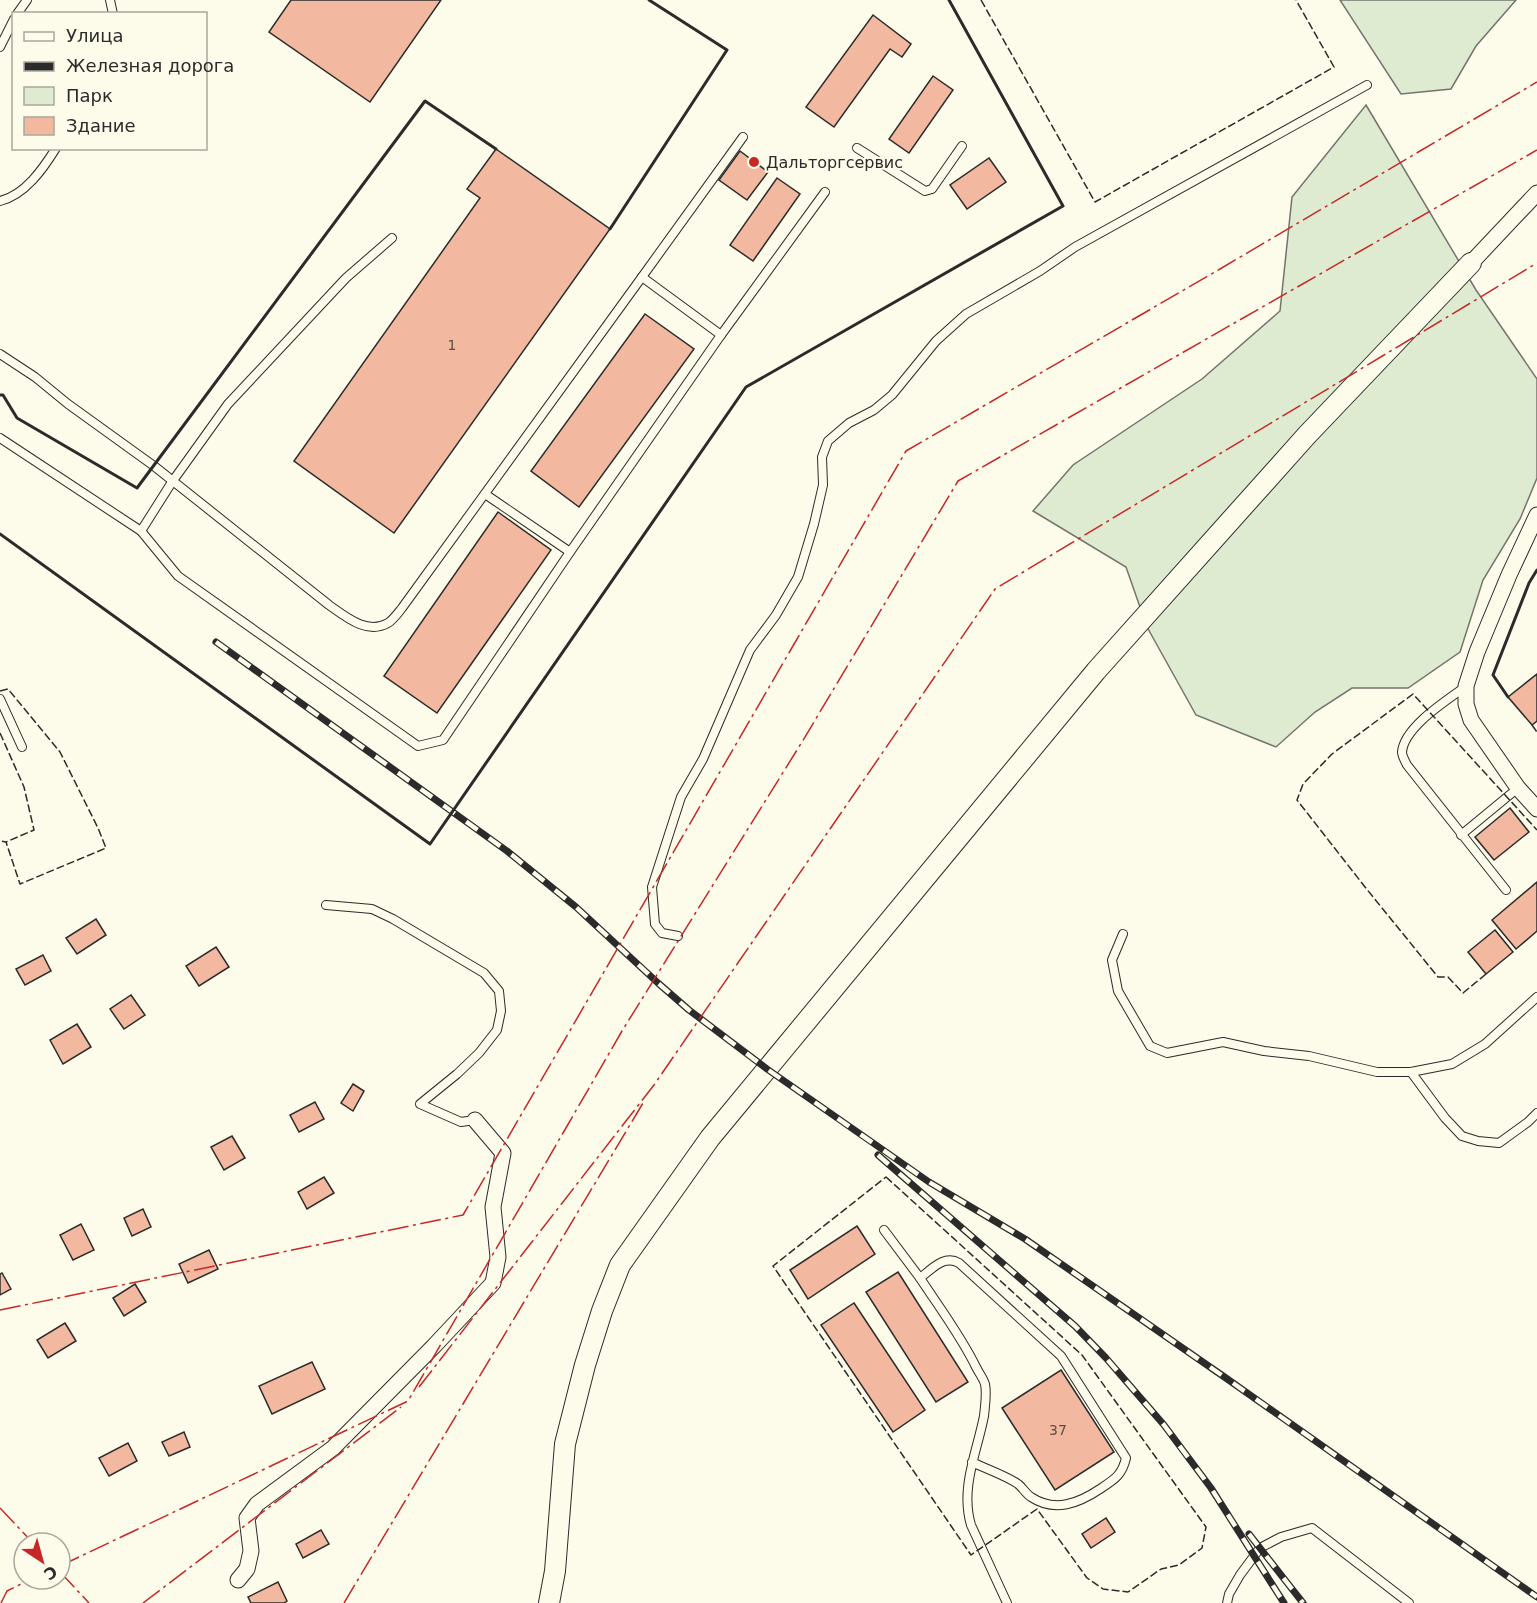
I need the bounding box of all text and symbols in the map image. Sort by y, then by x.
legend [12,12,207,150]
text: Улица [66,25,123,46]
text: Железная дорога [66,55,234,76]
text: Парк [66,85,113,106]
text: Здание [66,115,136,136]
place label: Дальторгсервис [766,153,903,172]
marker: Дальторгсервис [747,155,761,169]
house number: 1 [448,337,456,353]
house number: 37 [1049,1422,1067,1438]
north arrow [12,1531,72,1591]
text: С [40,1562,61,1584]

